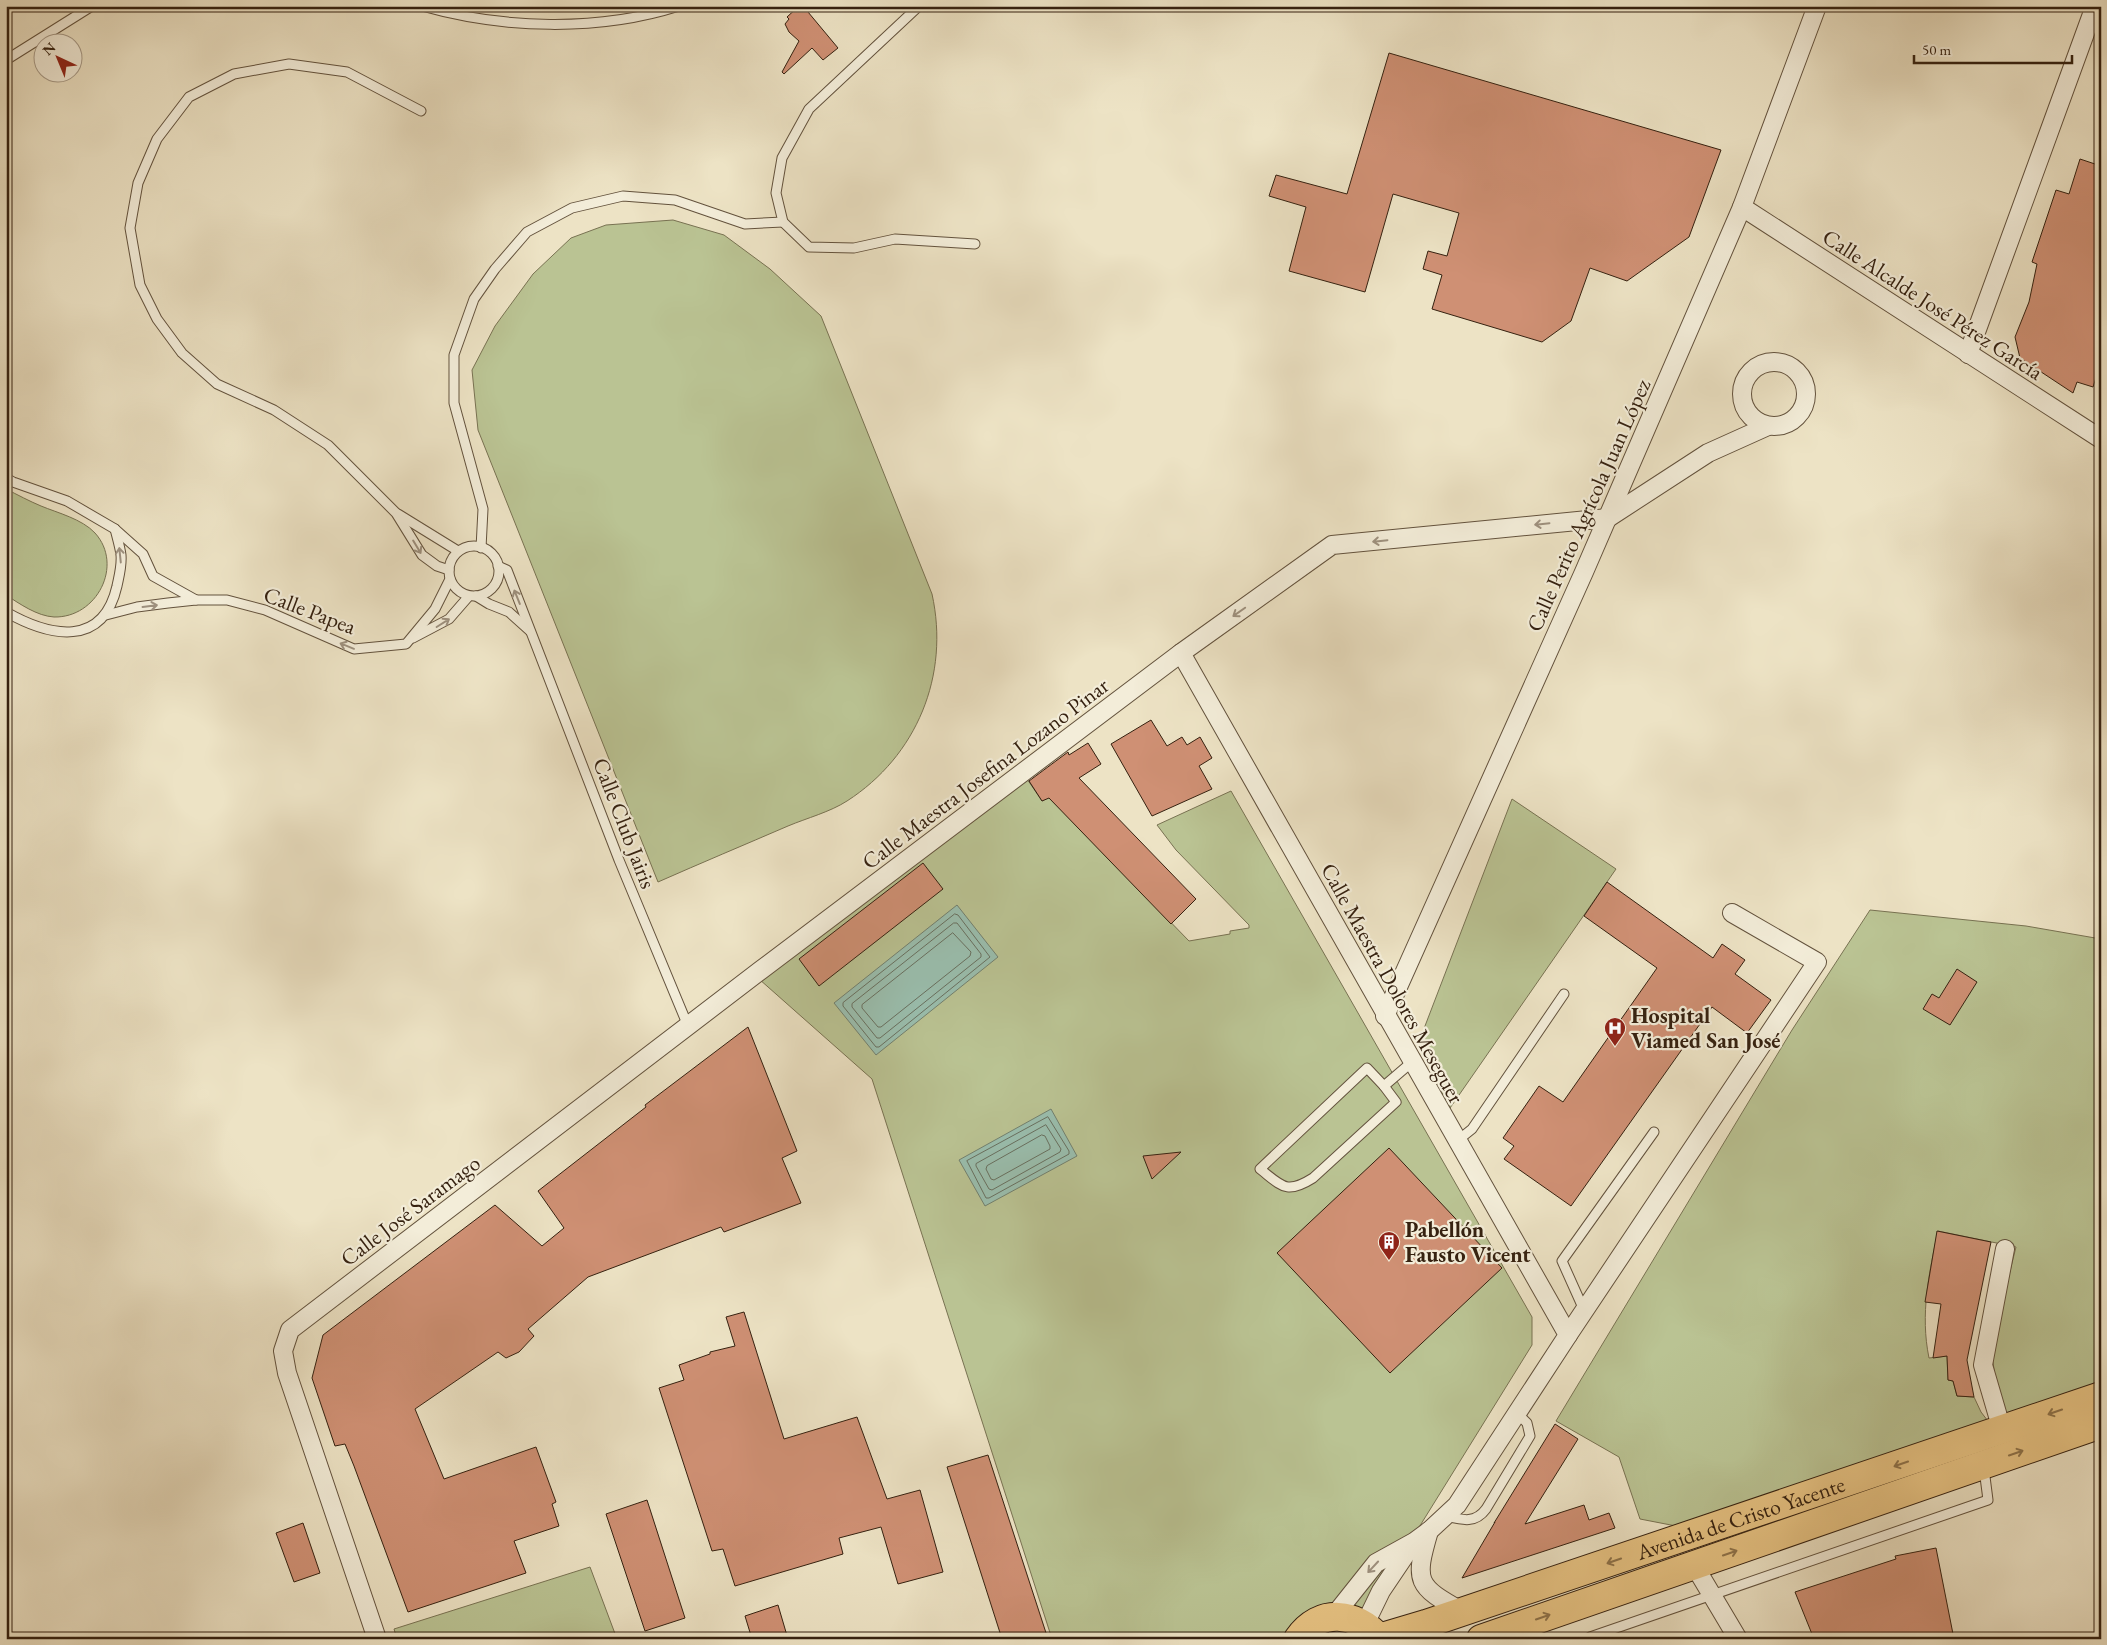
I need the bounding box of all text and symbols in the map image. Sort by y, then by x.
north arrow [32,32,82,82]
scale bar [1914,32,2072,64]
text: N [39,38,60,59]
text: 50 m [1922,40,1951,59]
street label: Calle Alcalde José Pérez García [1817,222,2049,387]
street label: Calle Perito Agrícola Juan López [1520,374,1658,636]
one-way arrow [1534,519,1550,529]
one-way arrow [1372,536,1388,545]
one-way arrow [412,540,422,554]
one-way arrow [115,548,125,564]
street label: Calle Papea [260,580,360,641]
one-way arrow [512,589,521,604]
one-way arrow [142,600,158,610]
one-way arrow [1232,607,1246,617]
one-way arrow [436,617,450,627]
one-way arrow [340,641,355,650]
street label: Calle Maestra Josefina Lozano Pinar [856,671,1115,876]
street label: Calle Club Jairis [586,754,663,893]
street label: Calle Maestra Dolores Meseguer [1314,858,1471,1109]
place label: Hospital Viamed San José [1631,1001,1781,1055]
hospital icon: Hospital Viamed San José [1603,1016,1627,1047]
street label: Calle José Saramago [335,1148,486,1272]
place label: Pabellón Fausto Vicent [1405,1215,1531,1269]
building icon: Pabellón Fausto Vicent [1377,1230,1401,1261]
one-way arrow [2047,1408,2063,1417]
one-way arrow [2007,1448,2023,1458]
one-way arrow [1893,1460,1909,1469]
street label: Avenida de Cristo Yacente [1632,1469,1849,1567]
one-way arrow [1722,1547,1738,1557]
one-way arrow [1607,1557,1622,1566]
one-way arrow [1367,1561,1379,1574]
one-way arrow [1535,1612,1551,1621]

